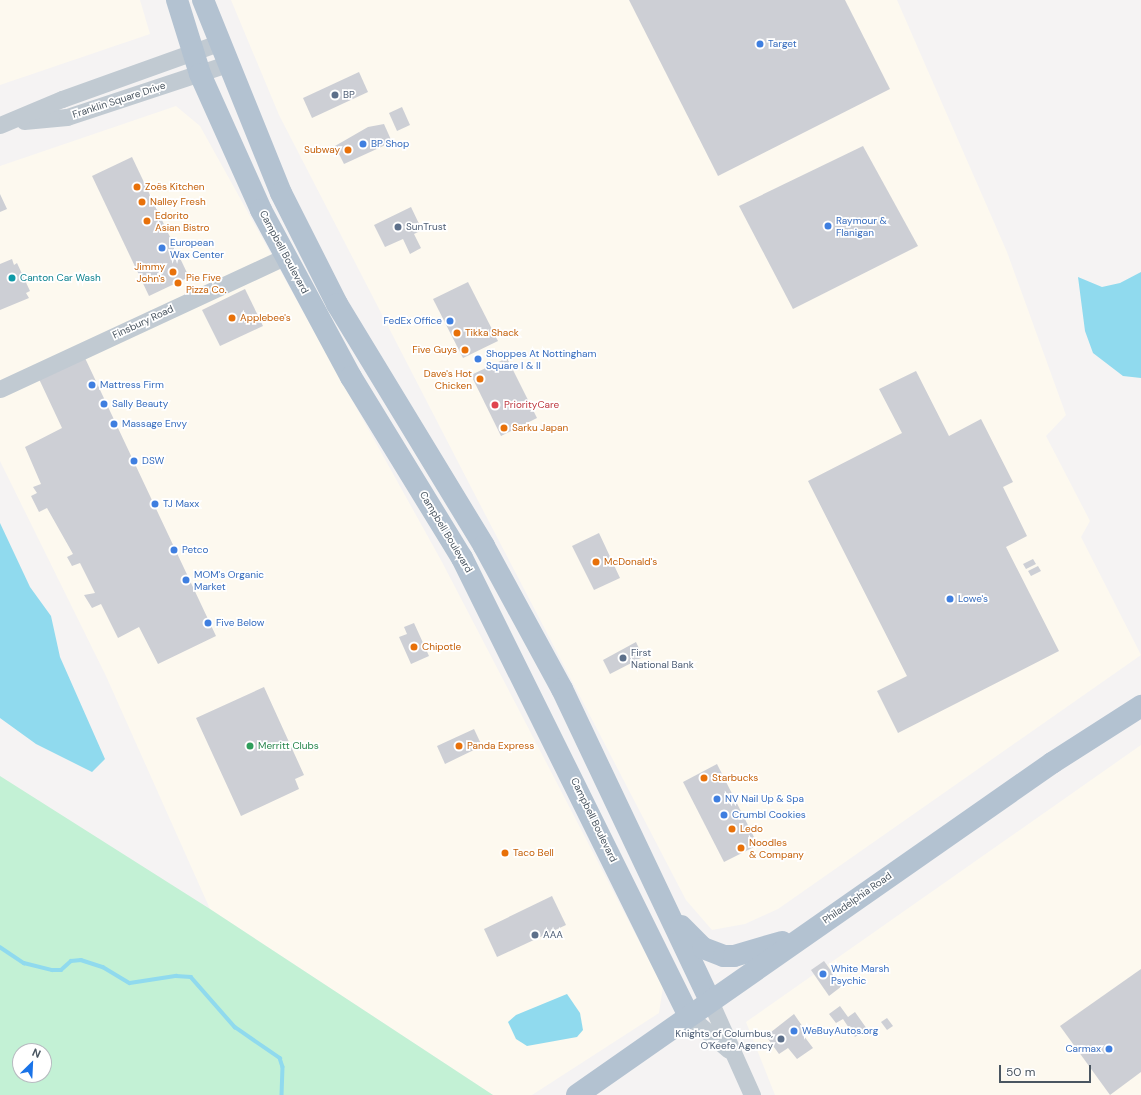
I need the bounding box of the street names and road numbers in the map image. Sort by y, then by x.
street label: Franklin Square Drive [71,79,167,121]
street label: Campbell Boulevard [257,208,311,296]
street label: Finsbury Road [111,303,175,341]
street label: Campbell Boulevard [417,489,475,575]
street label: Campbell Boulevard [568,776,620,864]
street label: Philadelphia Road [820,870,894,926]

